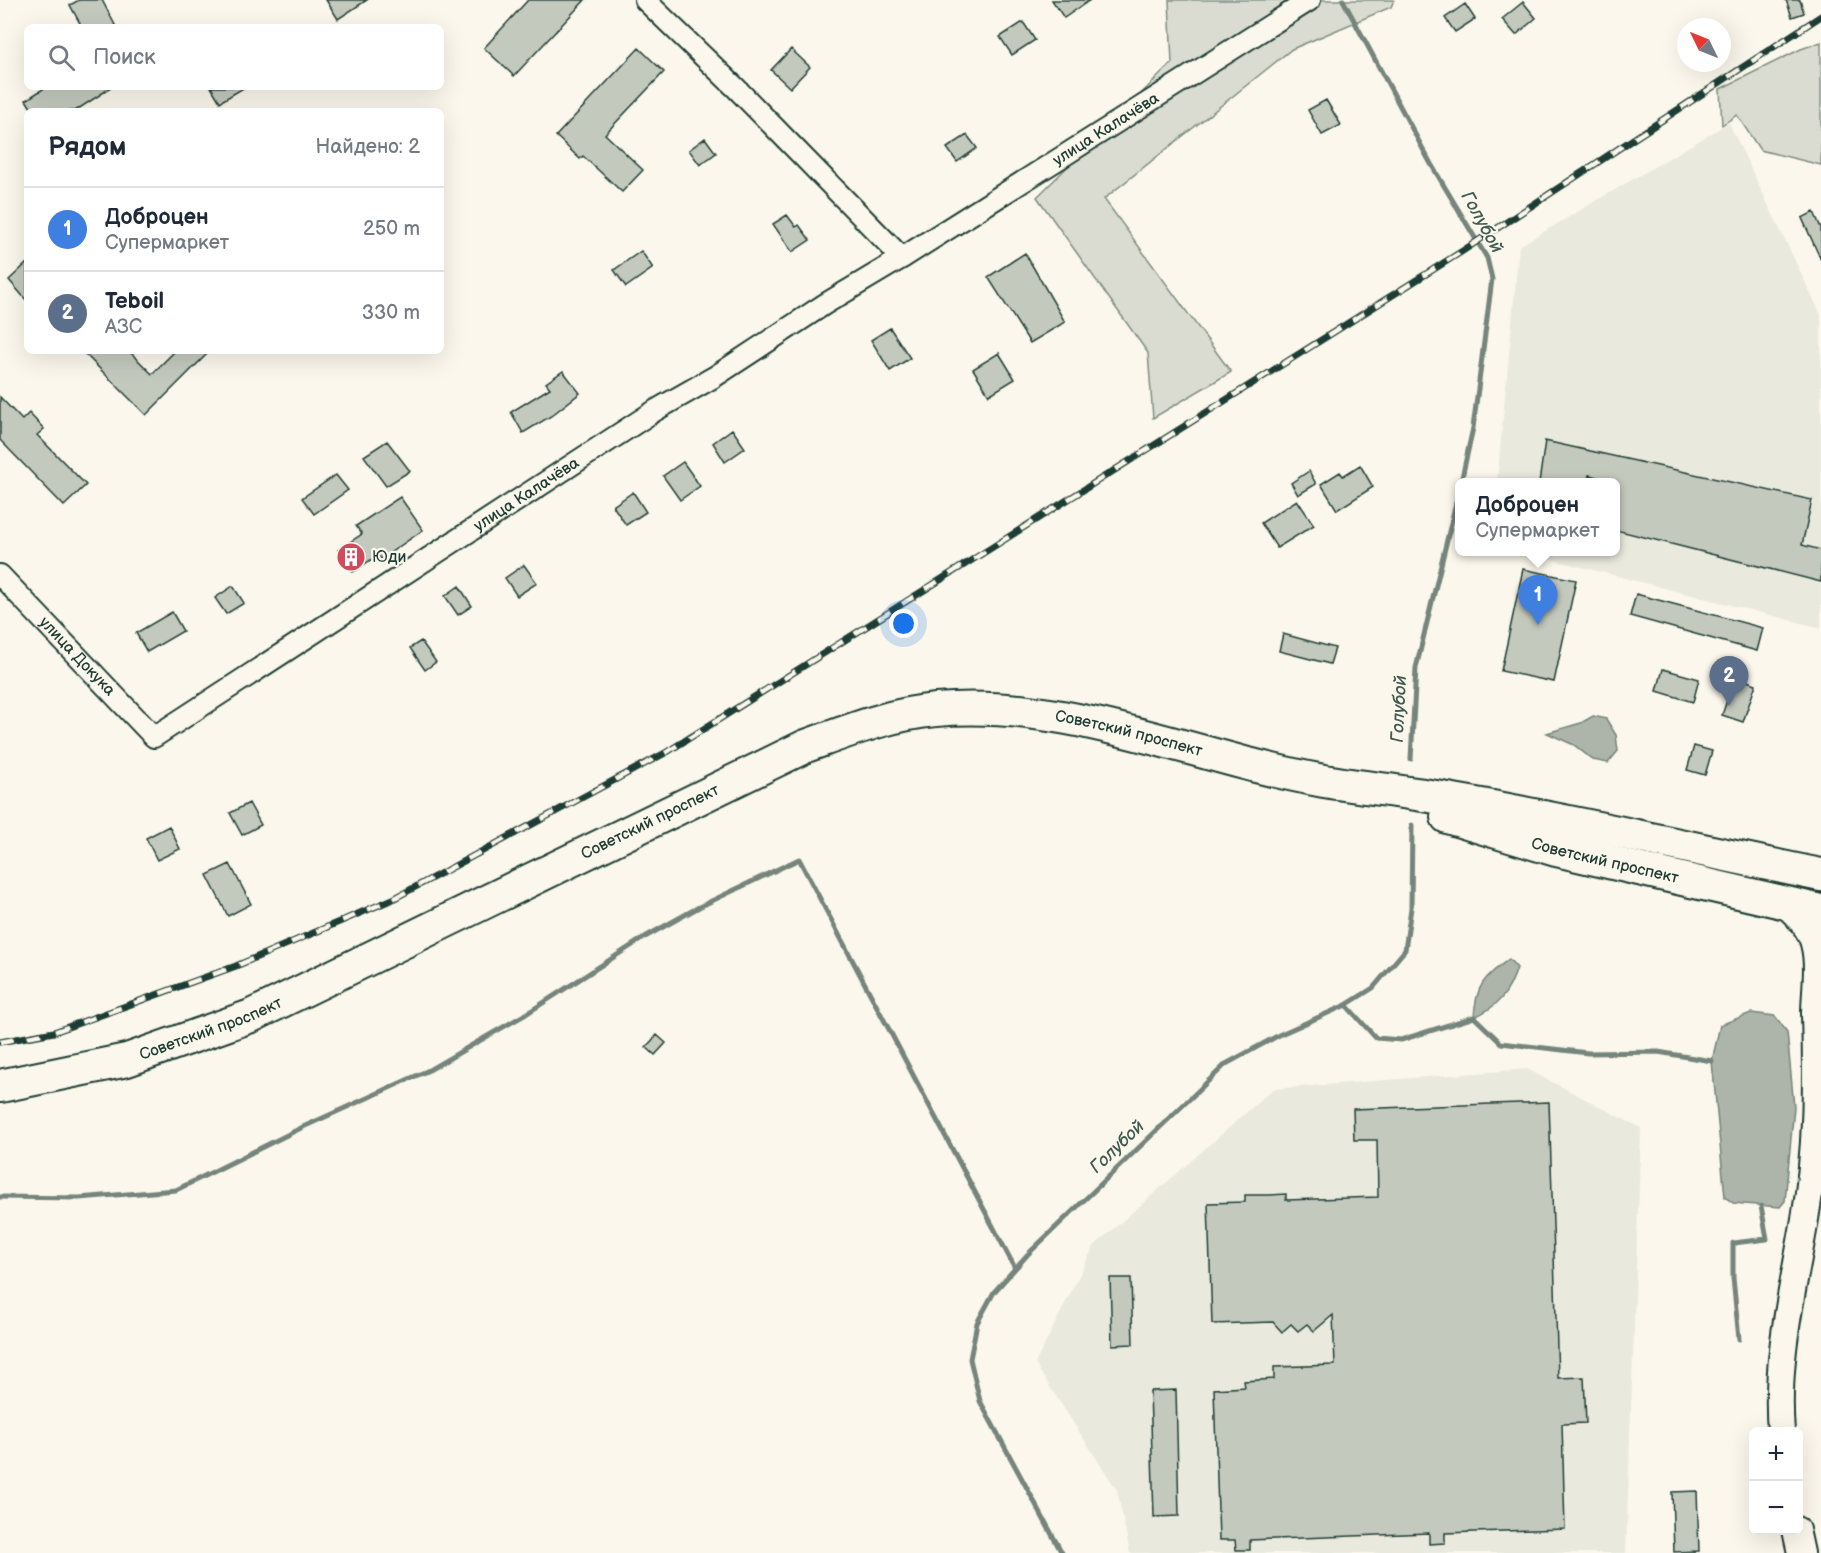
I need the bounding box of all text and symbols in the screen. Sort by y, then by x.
north arrow [1677,18,1731,72]
search box [24,24,444,90]
icon: search [45,41,78,74]
text: Поиск [93,44,156,71]
street label: улица Калачёва [1049,88,1163,170]
text: Рядом [48,132,126,163]
text: Найдено: 2 [316,135,420,159]
water label: Голубой [1456,187,1508,257]
text: Доброцен [105,204,209,231]
text: 1 [63,217,72,241]
text: 250 m [363,217,420,241]
text: Супермаркет [105,231,229,255]
text: Teboil [105,288,164,315]
text: 2 [62,301,73,325]
text: 330 m [362,301,420,325]
text: АЗС [105,315,142,339]
street label: улица Калачёва [470,453,583,536]
popup [1455,478,1620,556]
text: Доброцен [1475,492,1579,519]
text: Супермаркет [1475,519,1600,543]
building icon: Юди [335,541,367,573]
place label: Юди [372,548,406,567]
pin: 1 [1518,576,1558,625]
your location [889,609,918,638]
street label: улица Докука [35,613,120,700]
pin: 2 [1710,656,1748,706]
water label: Голубой [1387,675,1411,743]
street label: Советский проспект [1054,706,1205,761]
street label: Советский проспект [578,780,723,863]
street label: Советский проспект [1529,834,1681,888]
street label: Советский проспект [137,993,286,1064]
water label: Голубой [1085,1116,1149,1178]
map controls [1749,1427,1803,1535]
button: + [1749,1427,1803,1481]
button: − [1749,1481,1803,1535]

